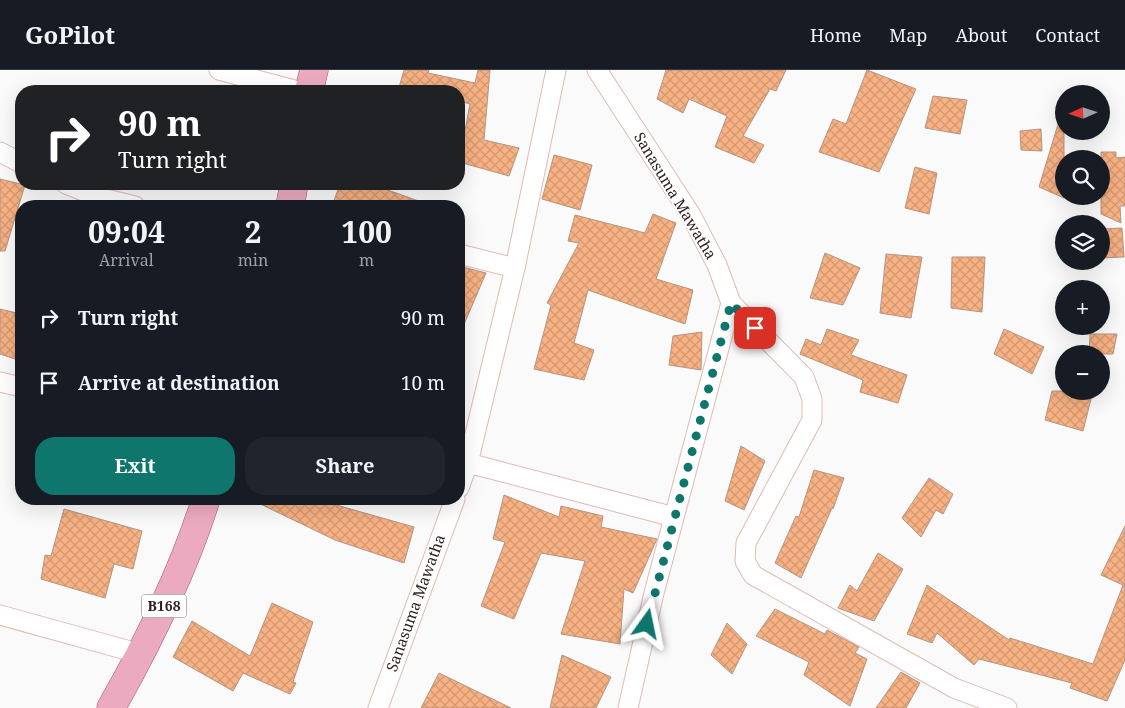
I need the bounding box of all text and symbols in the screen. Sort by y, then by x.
text: GoPilot [25,18,115,51]
text: Home [810,23,861,47]
text: Map [889,23,927,47]
text: About [955,23,1007,47]
text: Contact [1035,23,1100,47]
north arrow [1055,85,1110,140]
map controls [1055,85,1110,400]
text: 90 m [118,99,201,146]
icon: right [35,105,100,170]
street label: Sanasuma Mawatha [630,128,722,263]
text: Turn right [118,144,227,174]
button: search [1055,150,1110,205]
text: 09:04 [88,211,165,252]
text: 2 [245,211,261,252]
text: 100 [341,211,392,252]
button: layers [1055,215,1110,270]
text: Arrival [99,249,154,271]
text: min [238,249,268,271]
text: m [359,249,374,271]
button: + [1055,280,1110,335]
icon: right [35,304,63,332]
text: Turn right [78,305,178,331]
text: 90 m [401,305,445,331]
pin [734,307,776,349]
icon: arrive [741,314,769,342]
button: − [1055,345,1110,400]
icon: arrive [35,369,63,397]
text: Arrive at destination [78,370,280,396]
text: 10 m [401,370,445,396]
button: Exit [35,437,235,495]
button: Share [245,437,445,495]
street label: Sanasuma Mawatha [381,531,449,674]
road number: B168 [142,594,186,618]
position arrow [620,597,672,649]

